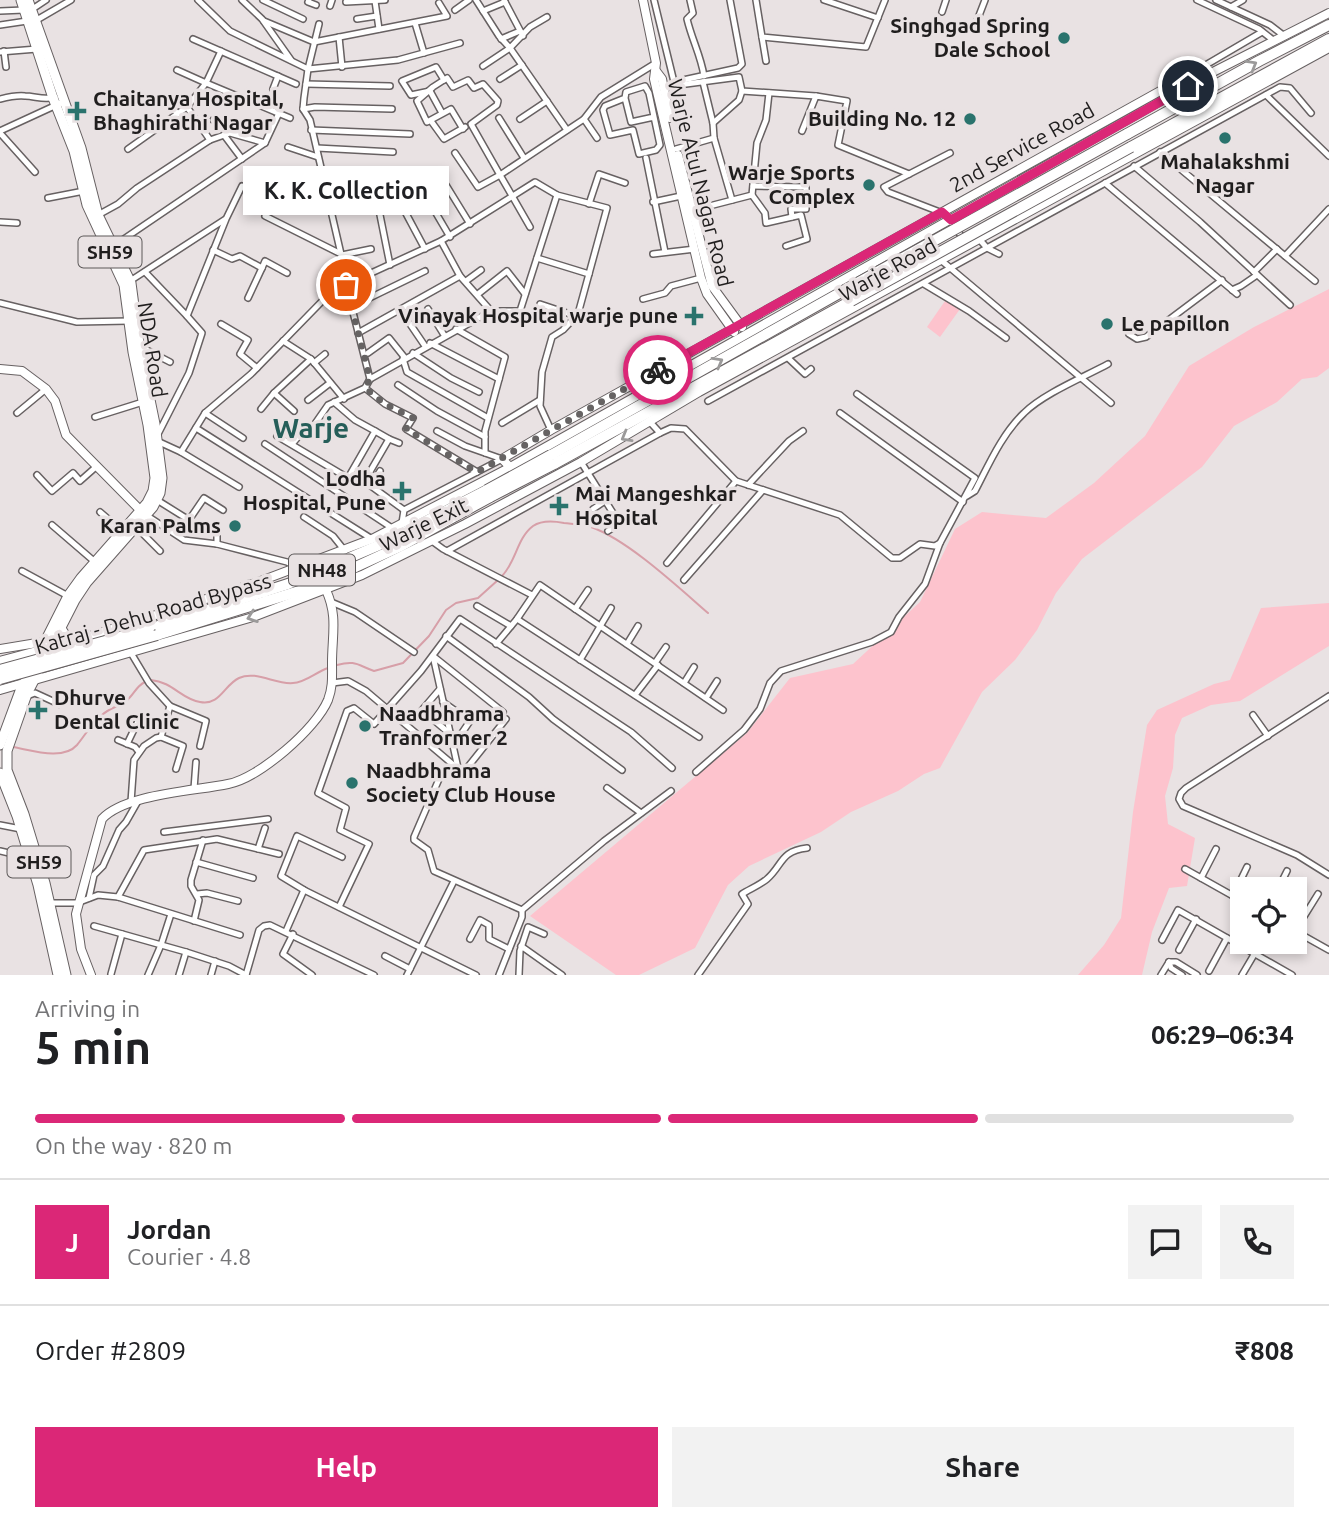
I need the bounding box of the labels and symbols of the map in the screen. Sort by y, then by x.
place label: Singhgad Spring Dale School [890,13,1050,61]
marker: Singhgad Spring Dale School [1056,30,1072,46]
pin [1158,56,1218,116]
one-way arrow [1244,60,1257,73]
street label: Warje Atul Nagar Road [664,76,738,289]
place label: Chaitanya Hospital, Bhaghirathi Nagar [93,86,284,134]
street label: 2nd Service Road [945,97,1098,197]
marker: Chaitanya Hospital, Bhaghirathi Nagar [67,101,87,121]
place label: Building No. 12 [808,106,956,130]
marker: Building No. 12 [962,111,978,127]
marker: Mahalakshmi Nagar [1217,130,1233,146]
place label: Mahalakshmi Nagar [1160,149,1290,197]
place label: Warje Sports Complex [728,160,856,208]
callout: K. K. Collection [243,166,449,215]
marker: Warje Sports Complex [861,177,877,193]
street label: Warje Road [835,233,940,306]
road number: SH59 [78,236,142,268]
pin [316,255,376,315]
street label: NDA Road [134,300,172,399]
place label: Vinayak Hospital warje pune [398,303,678,327]
marker: Vinayak Hospital warje pune [684,306,704,326]
place label: Le papillon [1121,311,1230,335]
marker: Le papillon [1099,316,1115,332]
courier [623,335,693,405]
one-way arrow [710,357,723,370]
district label: Warje [273,412,349,443]
one-way arrow [621,429,634,442]
place label: Lodha Hospital, Pune [243,466,386,514]
marker: Lodha Hospital, Pune [392,481,412,501]
place label: Mai Mangeshkar Hospital [575,481,737,529]
street label: Warje Exit [376,492,472,556]
marker: Mai Mangeshkar Hospital [549,496,569,516]
place label: Karan Palms [100,513,221,537]
marker: Karan Palms [227,518,243,534]
road number: NH48 [289,554,355,586]
street label: Katraj - Dehu Road Bypass [32,568,274,658]
one-way arrow [246,609,258,623]
place label: Dhurve Dental Clinic [54,685,179,733]
marker: Dhurve Dental Clinic [28,700,48,720]
place label: Naadbhrama Tranformer 2 [379,701,508,749]
marker: Naadbhrama Tranformer 2 [357,718,373,734]
place label: Naadbhrama Society Club House [366,758,556,806]
marker: Naadbhrama Society Club House [344,775,360,791]
road number: SH59 [7,846,70,877]

